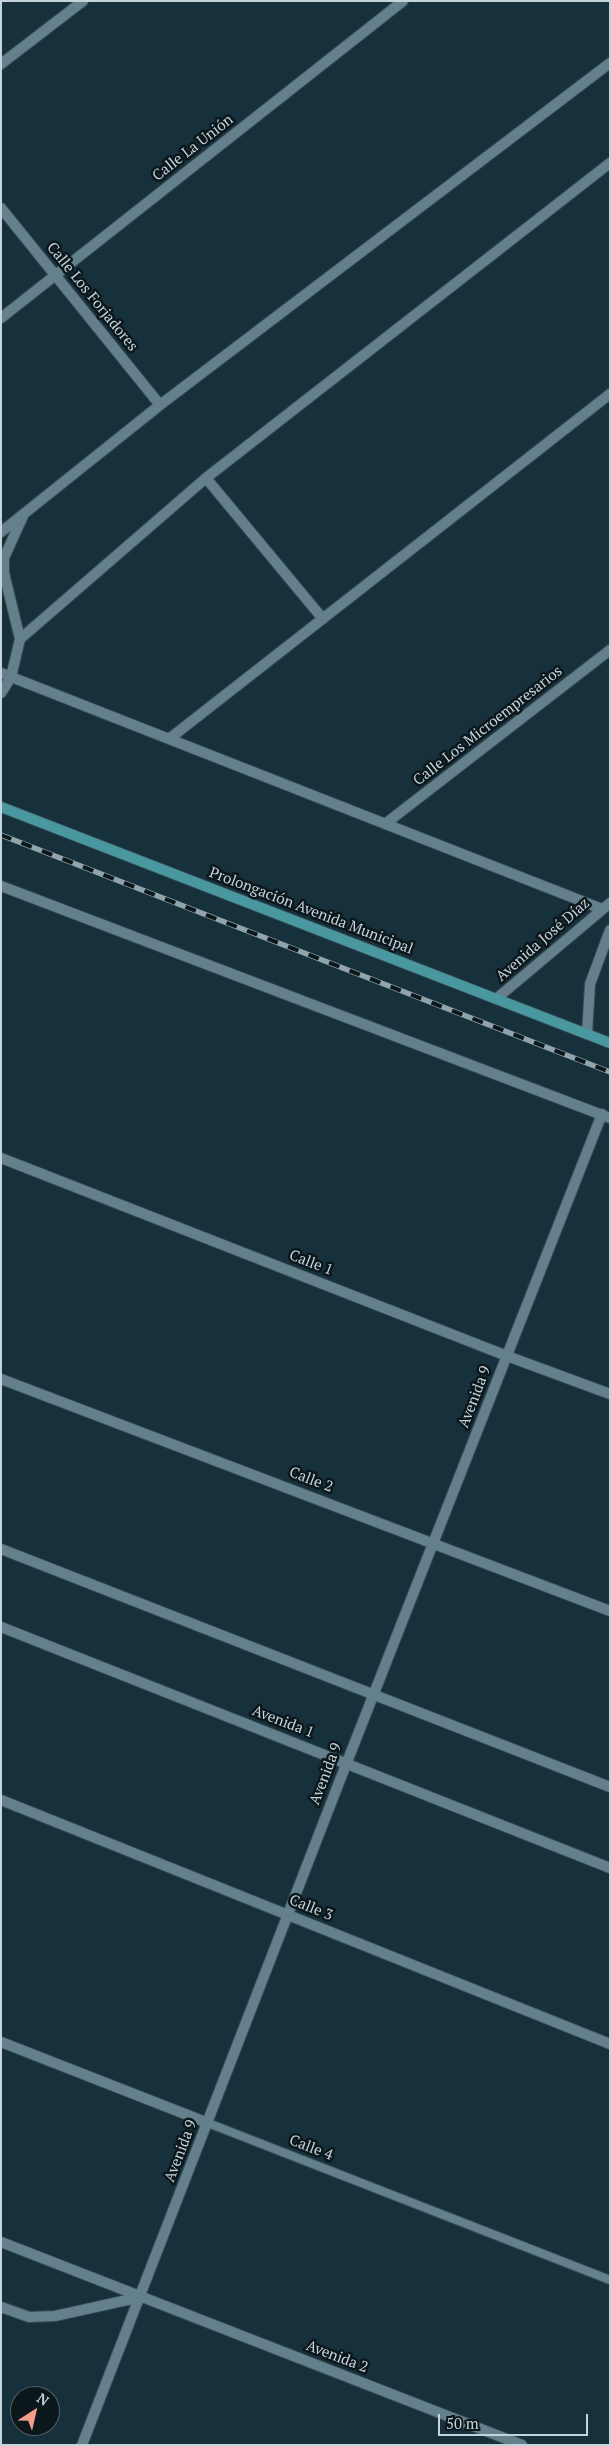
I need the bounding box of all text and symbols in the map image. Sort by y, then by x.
street label: Calle La Unión [149,111,237,185]
street label: Calle Los Forjadores [43,239,141,355]
street label: Calle Los Microempresarios [410,662,566,790]
street label: Prolongación Avenida Municipal [207,864,415,958]
street label: Avenida José Díaz [493,894,593,986]
street label: Calle 1 [287,1246,335,1280]
street label: Avenida 9 [455,1363,495,1431]
street label: Calle 2 [287,1463,335,1497]
street label: Avenida 1 [249,1702,317,1742]
street label: Avenida 9 [306,1740,346,1808]
street label: Calle 3 [287,1891,335,1925]
street label: Avenida 9 [161,2117,201,2185]
street label: Calle 4 [287,2131,335,2165]
street label: Avenida 2 [303,2337,371,2377]
north arrow [10,2386,60,2436]
text: N [34,2388,53,2410]
scale bar [441,2404,591,2436]
text: 50 m [446,2413,479,2433]

